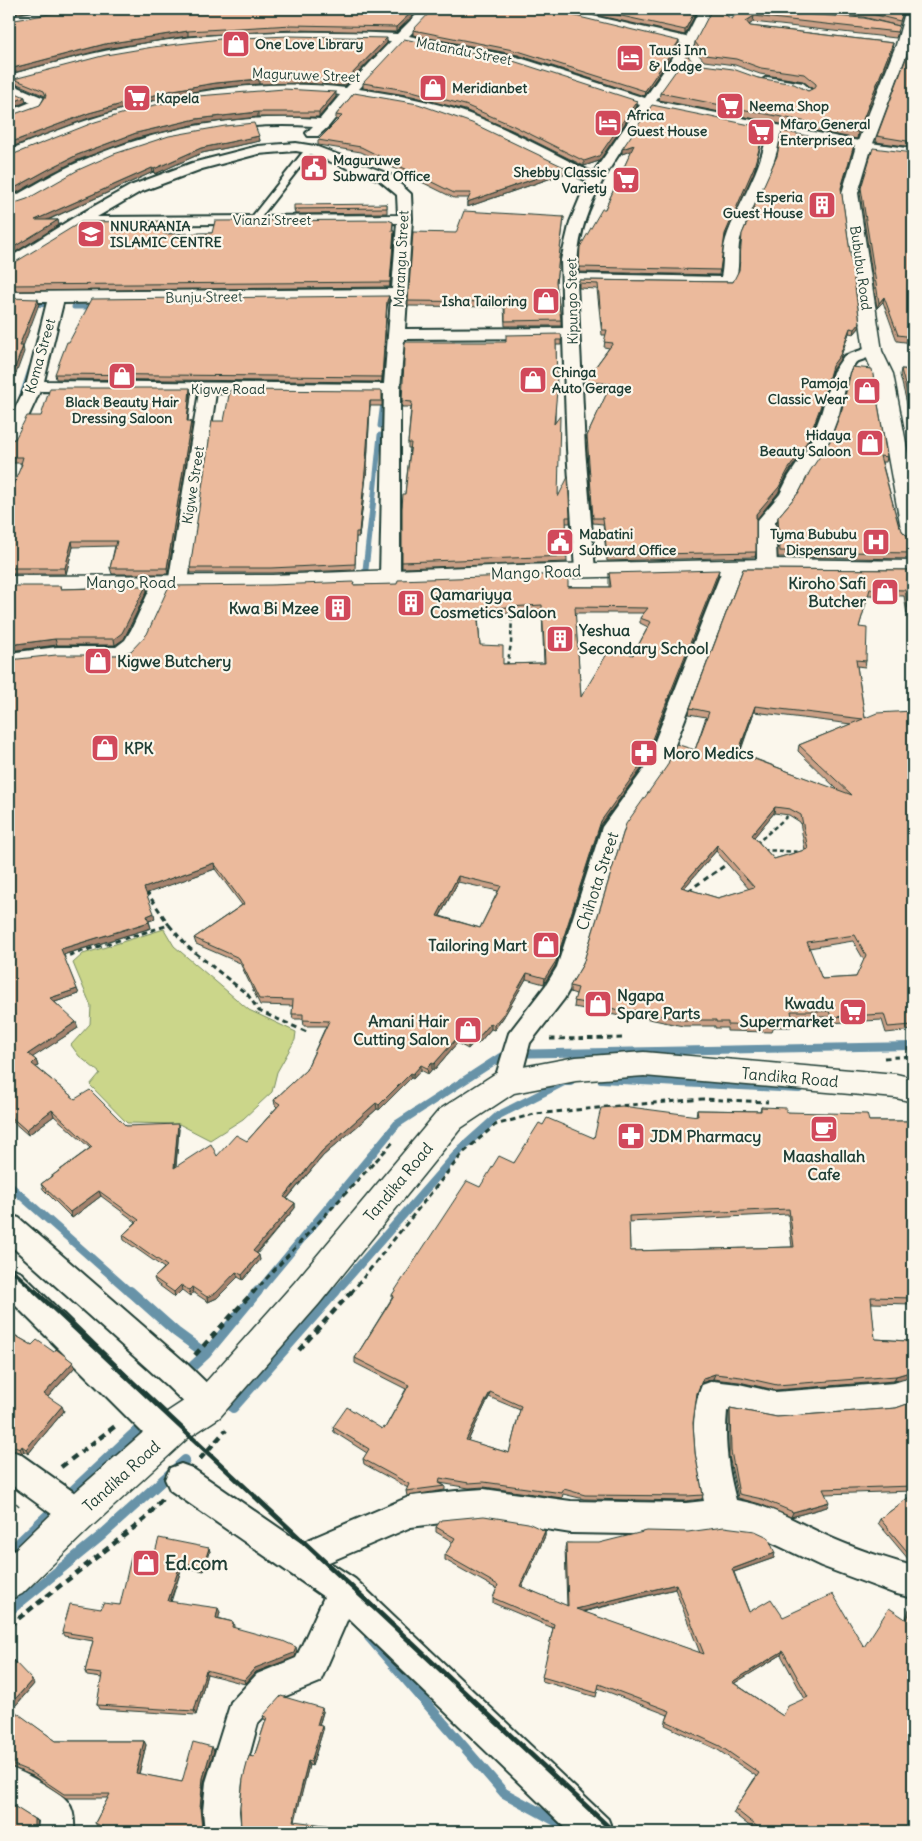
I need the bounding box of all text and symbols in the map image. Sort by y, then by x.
shop icon: One Love Library [221,29,251,59]
street label: Matandu Street [415,33,514,69]
place label: One Love Library [255,35,364,53]
place label: Tausi Inn & Lodge [649,41,707,75]
hotel icon: Tausi Inn & Lodge [615,43,645,73]
street label: Maguruwe Street [252,64,361,86]
shop icon: Meridianbet [418,73,448,103]
place label: Meridianbet [452,79,527,97]
supermarket icon: Kapela [122,83,152,113]
place label: Kapela [156,89,199,107]
supermarket icon: Neema Shop [715,91,745,121]
place label: Neema Shop [749,97,829,115]
place label: Africa Guest House [627,106,708,140]
hotel icon: Africa Guest House [593,108,623,138]
place label: Mfaro General Enterprisea [780,115,870,149]
supermarket icon: Mfaro General Enterprisea [746,117,776,147]
place label: Maguruwe Subward Office [333,151,431,185]
public building icon: Maguruwe Subward Office [299,153,329,183]
place label: Shebby Classic Variety [514,163,607,197]
supermarket icon: Shebby Classic Variety [611,165,641,195]
place label: Esperia Guest House [723,188,803,222]
building icon: Esperia Guest House [807,190,837,220]
street label: Marangu Street [389,210,413,308]
street label: Vianzi Street [233,211,312,229]
place label: NNURAANIA ISLAMIC CENTRE [110,217,222,251]
school or university icon: NNURAANIA ISLAMIC CENTRE [76,219,106,249]
street label: Bububu Road [846,224,876,312]
street label: Kipungo Steet [562,257,582,345]
shop icon: Isha Tailoring [531,286,561,316]
street label: Bunju Street [165,287,243,307]
place label: Isha Tailoring [442,292,527,310]
street label: Koma Street [21,316,59,396]
shop icon: Black Beauty Hair Dressing Saloon [107,361,137,391]
place label: Chinga Auto Gerage [552,363,632,397]
shop icon: Chinga Auto Gerage [518,365,548,395]
place label: Pamoja Classic Wear [768,374,848,408]
shop icon: Pamoja Classic Wear [852,376,882,406]
street label: Kigwe Road [191,380,265,398]
place label: Black Beauty Hair Dressing Saloon [65,393,179,427]
place label: Hidaya Beauty Saloon [759,426,851,460]
shop icon: Hidaya Beauty Saloon [855,428,885,458]
street label: Kigwe Street [178,444,208,525]
place label: Mabatini Subward Office [579,525,677,559]
place label: Tyma Bububu Dispensary [770,525,857,559]
public building icon: Mabatini Subward Office [545,527,575,557]
hospital icon: Tyma Bububu Dispensary [861,527,891,557]
street label: Mango Road [490,560,582,584]
street label: Mango Road [86,572,176,592]
place label: Kiroho Safi Butcher [788,573,866,611]
shop icon: Kiroho Safi Butcher [870,577,900,607]
place label: Qamariyya Cosmetics Saloon [430,584,556,622]
building icon: Qamariyya Cosmetics Saloon [396,588,426,618]
building icon: Kwa Bi Mzee [323,593,353,623]
place label: Kwa Bi Mzee [229,598,319,618]
place label: Yeshua Secondary School [578,620,709,659]
building icon: Yeshua Secondary School [545,624,575,654]
shop icon: Kigwe Butchery [83,646,113,676]
place label: Kigwe Butchery [117,651,231,672]
shop icon: KPK [90,733,120,763]
place label: KPK [124,738,154,758]
pharmacy icon: Moro Medics [629,738,659,768]
place label: Moro Medics [663,743,754,763]
street label: Chihota Street [572,829,623,933]
shop icon: Tailoring Mart [531,930,561,960]
place label: Tailoring Mart [428,935,528,956]
place label: Ngapa Spare Parts [617,985,700,1024]
shop icon: Ngapa Spare Parts [583,989,613,1019]
place label: Kwadu Supermarket [740,993,835,1032]
supermarket icon: Kwadu Supermarket [838,997,868,1027]
place label: Amani Hair Cutting Salon [353,1011,449,1050]
shop icon: Amani Hair Cutting Salon [453,1015,483,1045]
street label: Tandika Road [741,1063,839,1091]
cafe icon: Maashallah Cafe [809,1114,839,1144]
pharmacy icon: JDM Pharmacy [616,1121,646,1151]
place label: JDM Pharmacy [650,1126,761,1147]
street label: Tandika Road [359,1138,437,1226]
place label: Maashallah Cafe [783,1146,865,1184]
street label: Tandika Road [78,1436,164,1516]
shop icon: Ed.com [131,1548,161,1578]
place label: Ed.com [165,1551,228,1575]

